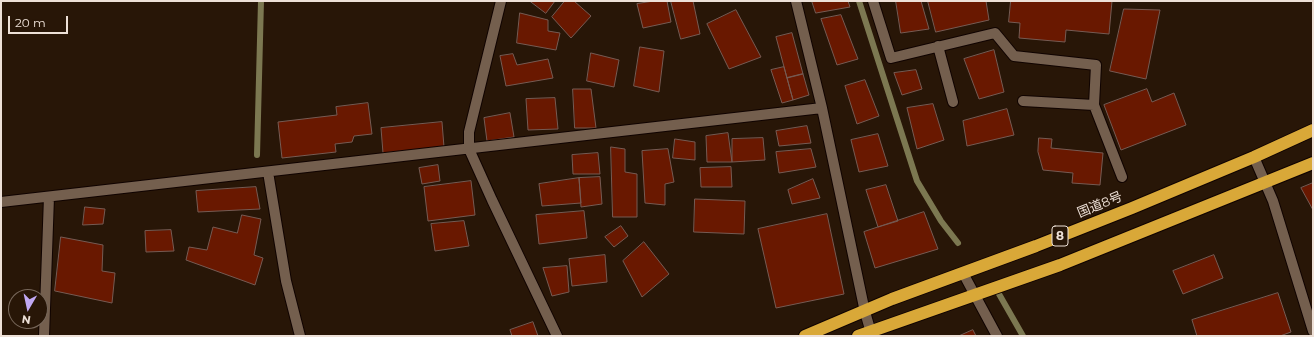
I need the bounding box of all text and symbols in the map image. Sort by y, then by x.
scale bar [10,8,70,34]
text: 20 m [15,15,46,30]
street label: 国道8号 [1075,189,1125,221]
road number: 8 [1052,226,1068,246]
north arrow [8,289,48,329]
text: N [21,312,32,327]

